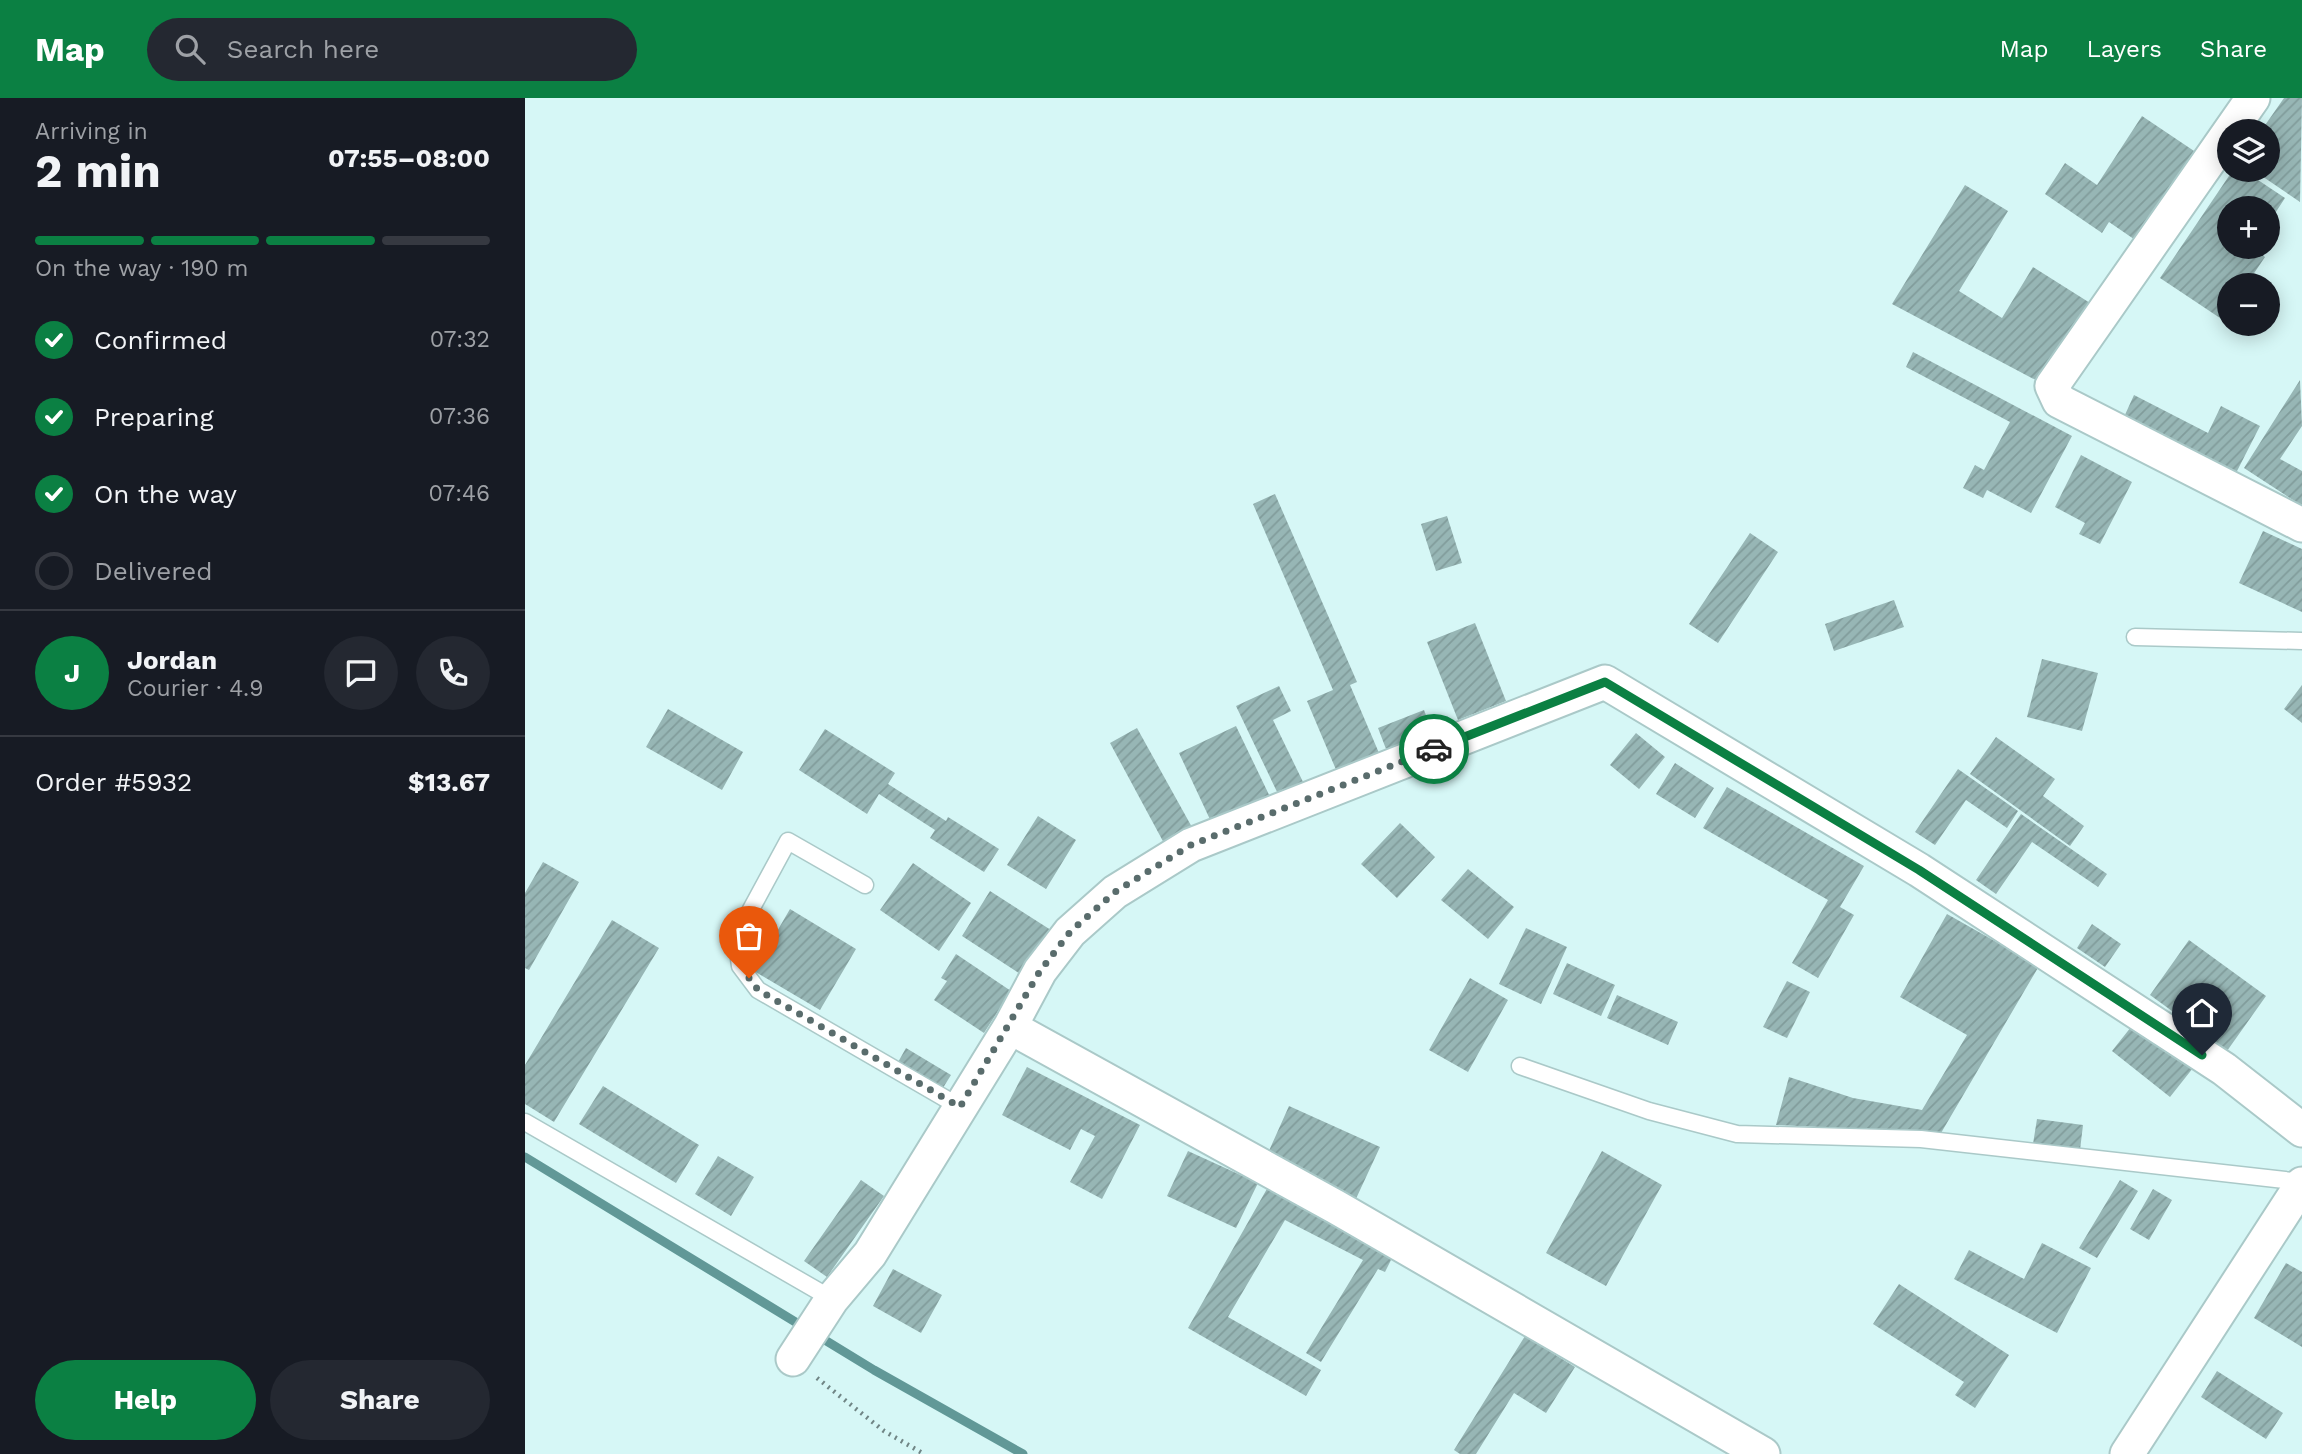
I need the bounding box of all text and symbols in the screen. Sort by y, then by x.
search box [147,18,637,81]
text: Map [35,30,105,69]
icon: search [171,30,209,68]
text: Search here [227,34,379,64]
text: Map [2000,35,2048,63]
text: Layers [2086,35,2162,63]
text: Share [2200,35,2267,63]
text: Arriving in [35,118,148,145]
map controls [2217,119,2280,336]
button: layers [2217,119,2280,182]
text: 07:55–08:00 [328,143,490,173]
text: 2 min [35,144,161,198]
button: + [2217,196,2280,259]
text: On the way · 190 m [35,255,248,282]
button: − [2217,273,2280,336]
icon: check [35,321,73,359]
text: Confirmed [94,325,227,355]
text: 07:32 [430,326,490,353]
icon: check [35,398,73,436]
text: Preparing [94,402,214,432]
text: 07:36 [429,403,490,430]
icon: check [35,475,73,513]
text: On the way [94,479,237,509]
text: 07:46 [428,480,490,507]
text: Delivered [94,556,213,586]
button: chat [324,636,398,710]
button: phone [416,636,490,710]
text: Jordan [127,645,217,675]
text: J [64,658,80,688]
text: Courier · 4.9 [127,675,263,702]
courier [1399,714,1469,784]
icon: car [1415,730,1453,768]
text: Order #5932 [35,767,192,797]
text: $13.67 [408,767,490,797]
pin [719,906,779,978]
icon: bag [730,917,768,955]
pin [2172,983,2232,1055]
icon: home [2183,994,2221,1032]
button: Help [35,1360,256,1440]
button: Share [270,1360,490,1440]

